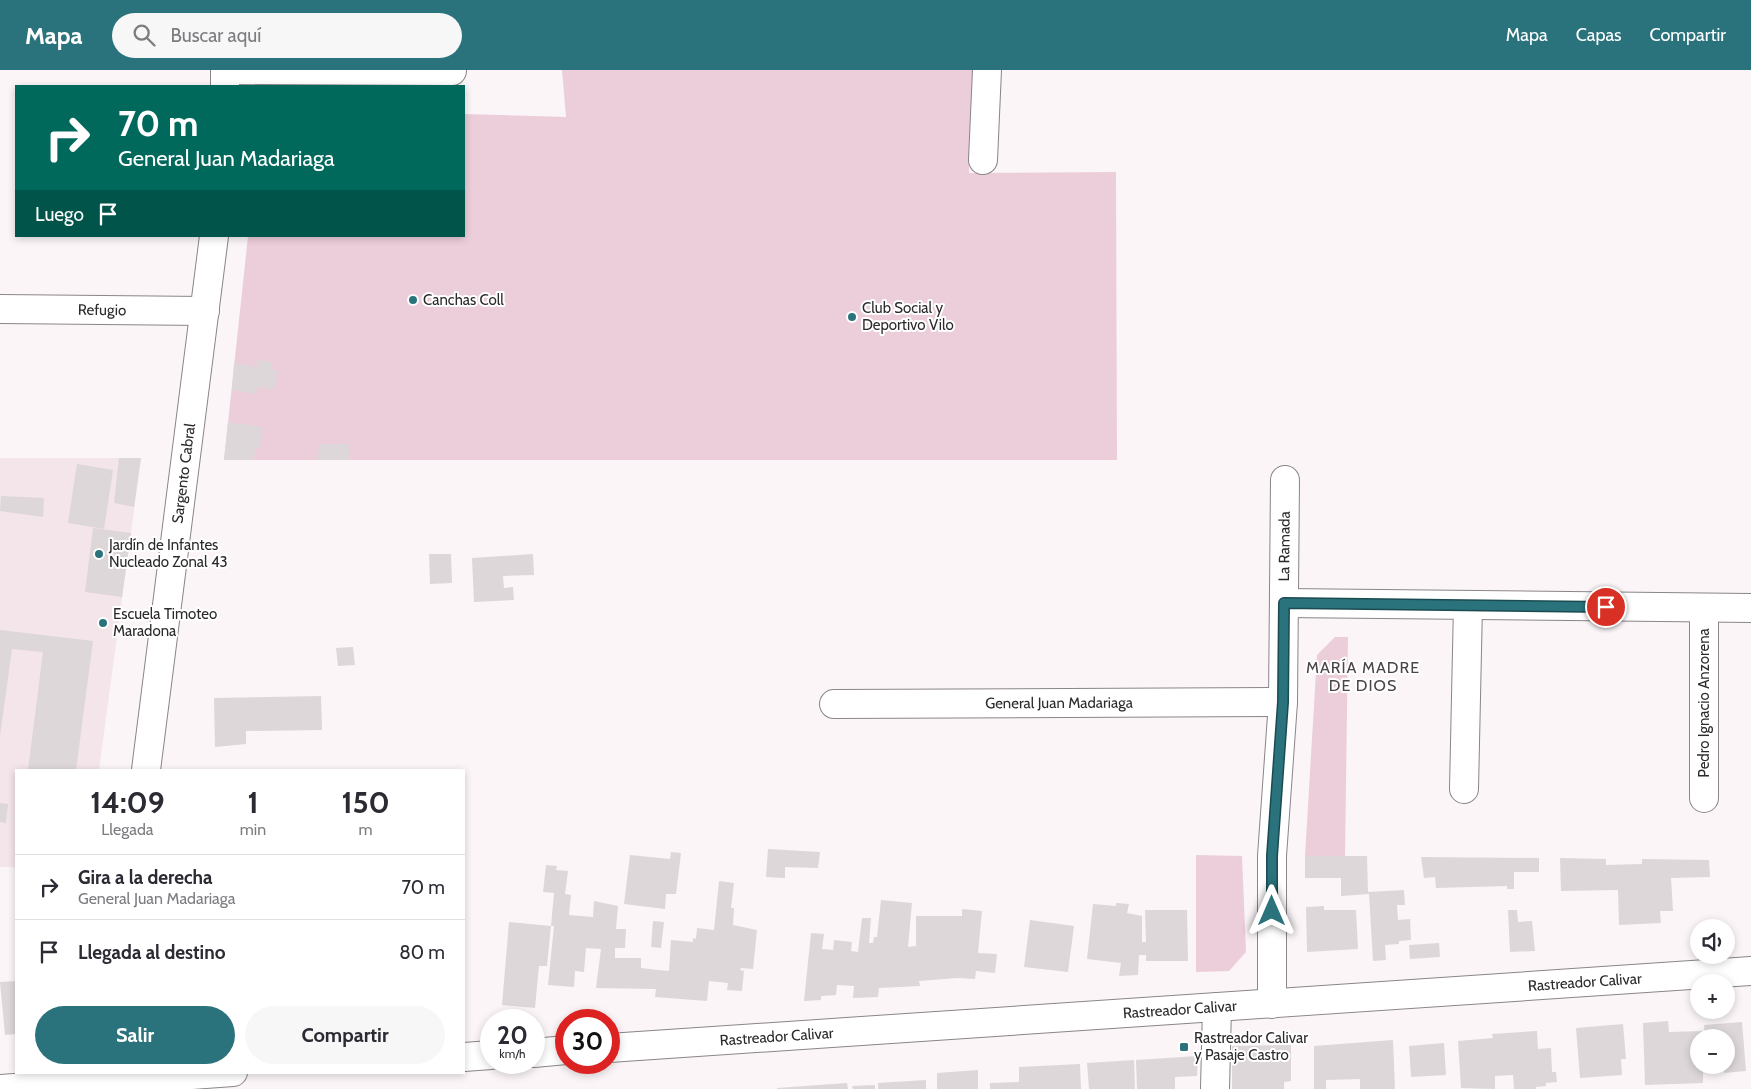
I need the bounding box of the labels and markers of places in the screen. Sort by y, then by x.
place label: Canchas Coll [423,291,504,309]
marker: Canchas Coll [407,294,419,306]
place label: Club Social y Deportivo Vilo [862,299,954,334]
marker: Club Social y Deportivo Vilo [846,311,858,323]
place label: Jardín de Infantes Nucleado Zonal 43 [108,536,228,571]
marker: Jardín de Infantes Nucleado Zonal 43 [93,548,105,560]
pin [1585,586,1627,628]
place label: Escuela Timoteo Maradona [113,605,217,640]
marker: Escuela Timoteo Maradona [97,617,109,629]
place label: Rastreador Calivar y Pasaje Castro [1194,1029,1308,1064]
marker: Rastreador Calivar y Pasaje Castro [1178,1041,1190,1053]

